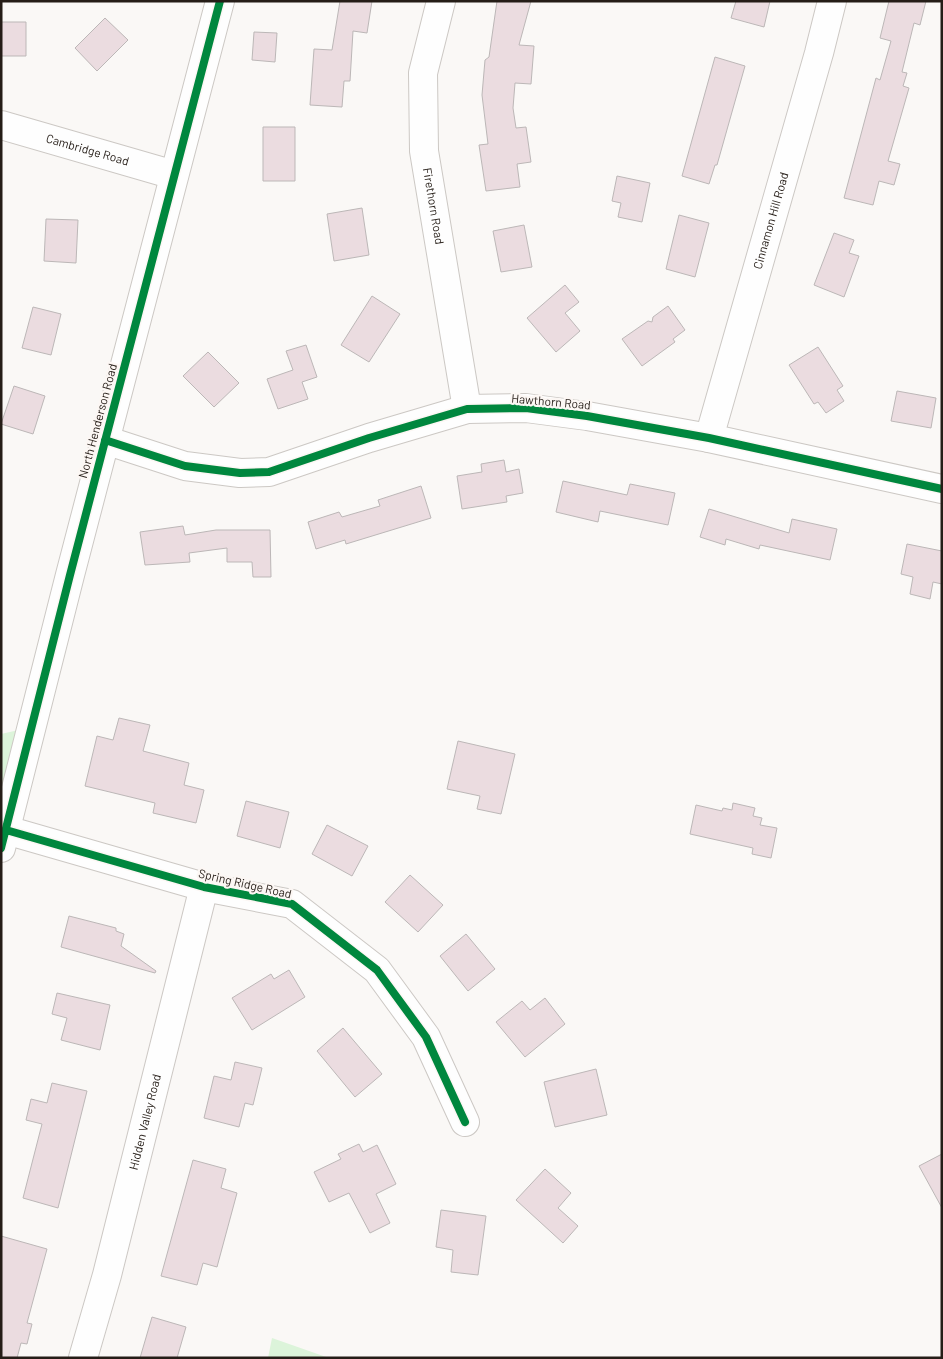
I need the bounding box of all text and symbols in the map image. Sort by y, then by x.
street label: Cambridge Road [45,130,131,168]
street label: Firethorn Road [421,166,447,245]
street label: Cinnamon Hill Road [750,170,791,270]
street label: North Henderson Road [75,362,119,480]
street label: Hawthorn Road [511,391,591,411]
street label: Spring Ridge Road [197,866,293,901]
street label: Hidden Valley Road [126,1072,163,1171]

